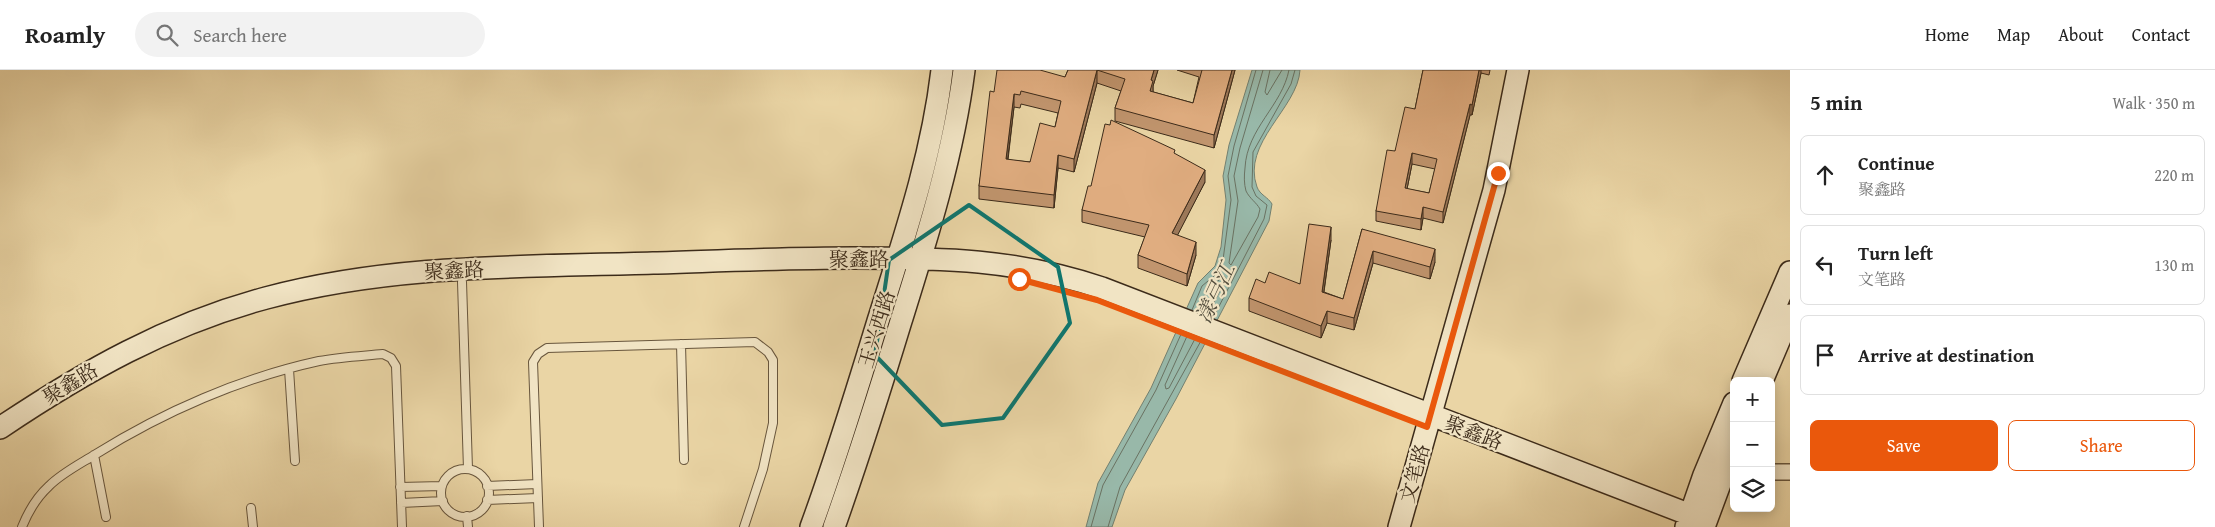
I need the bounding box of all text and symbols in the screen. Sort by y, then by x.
search box [135,12,485,57]
text: Roamly [25,17,105,52]
icon: search [153,21,181,49]
text: Search here [193,21,287,49]
text: Home [1925,21,1969,48]
text: Map [1997,21,2030,48]
text: About [2058,21,2104,48]
text: Contact [2132,21,2190,48]
text: 5 min [1810,87,1862,118]
text: Walk · 350 m [2112,91,2195,115]
text: Continue [1858,149,1935,177]
icon: ahead [1811,161,1839,189]
route end [1487,162,1510,185]
text: 220 m [2154,163,2194,187]
text: 聚鑫路 [1858,177,1906,201]
text: Turn left [1858,239,1933,267]
street label: 聚鑫路 [829,244,889,273]
icon: left [1811,251,1839,279]
text: 130 m [2154,253,2194,277]
street label: 聚鑫路 [423,254,485,286]
water label: 漾弓江 [1188,255,1244,328]
text: 文笔路 [1858,267,1906,291]
route start [1008,268,1031,291]
street label: 玉兴西路 [850,287,902,371]
icon: arrive [1811,341,1839,369]
text: Arrive at destination [1858,341,2034,369]
street label: 聚鑫路 [37,355,103,411]
map controls [1730,377,1775,512]
button: + [1730,377,1775,422]
street label: 聚鑫路 [1441,408,1507,456]
button: Save [1810,420,1998,471]
button: Share [2008,420,2195,471]
button: − [1730,422,1775,467]
street label: 文笔路 [1392,440,1436,506]
button: layers [1730,467,1775,512]

